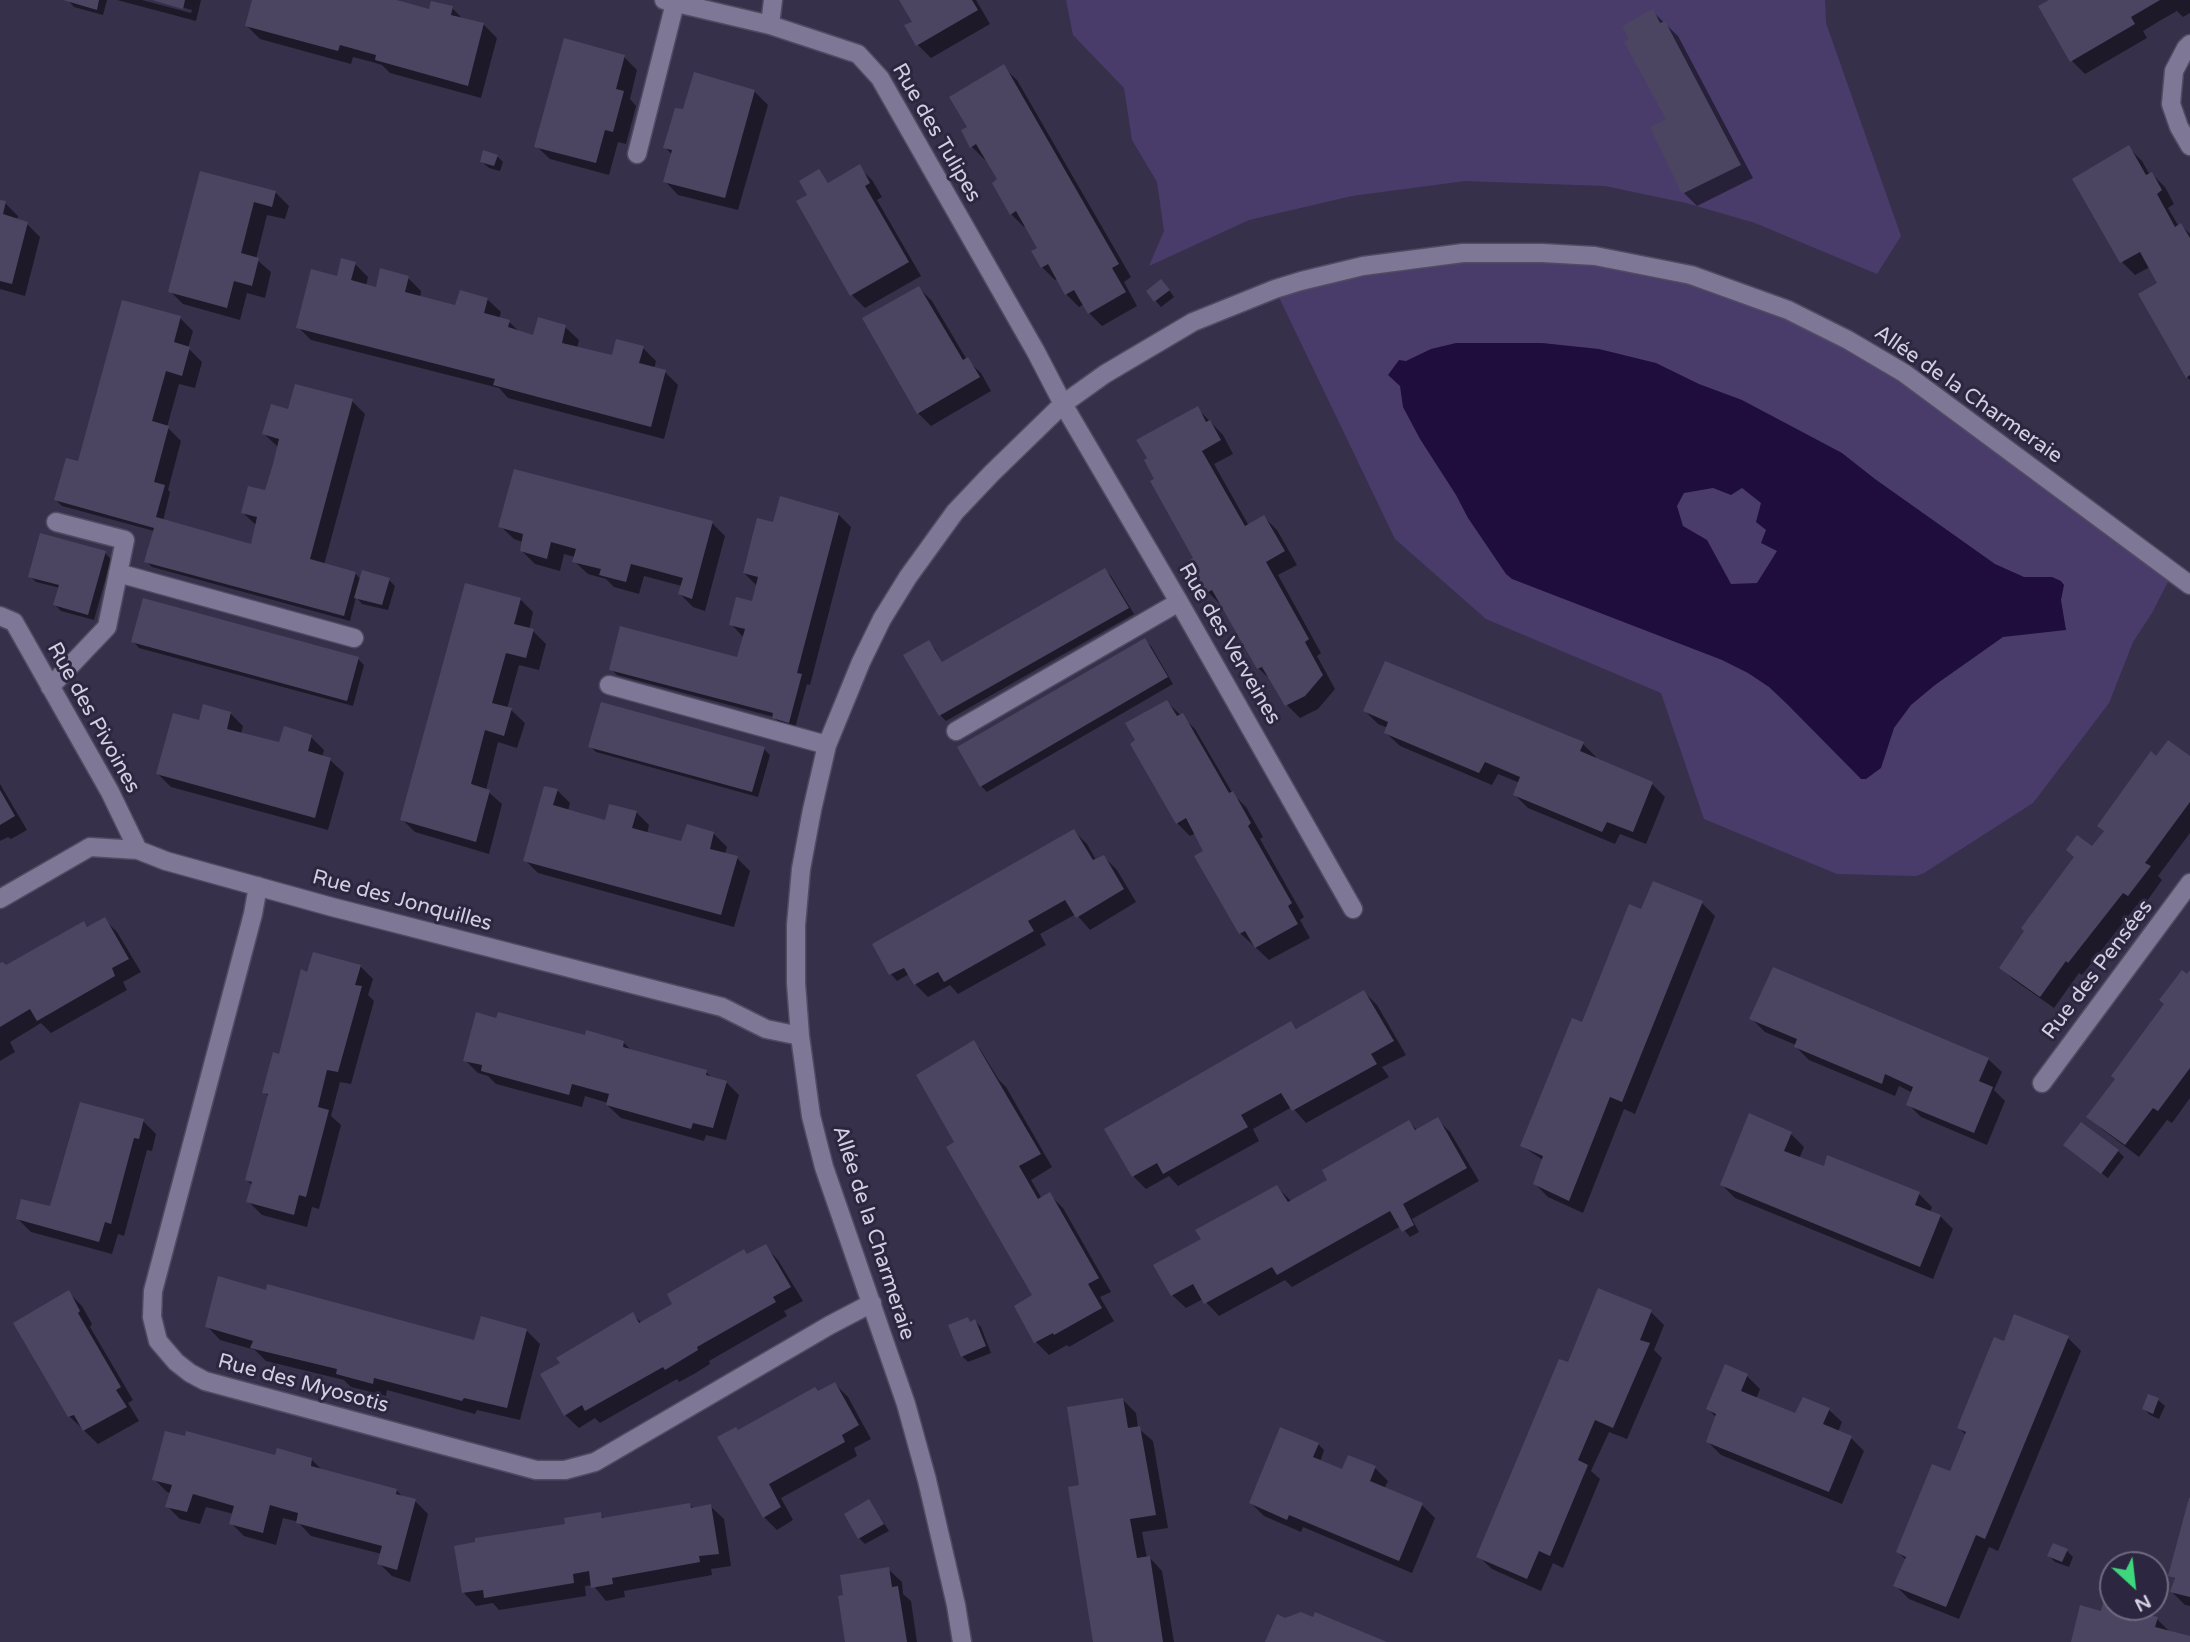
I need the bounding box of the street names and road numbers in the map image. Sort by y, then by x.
street label: Rue des Tulipes [886,59,986,207]
street label: Allée de la Charmeraie [1869,321,2067,469]
street label: Rue des Verveines [1173,559,1285,729]
street label: Rue des Pivoines [41,638,145,798]
street label: Rue des Jonquilles [309,865,495,937]
street label: Rue des Pensées [2037,895,2159,1045]
street label: Allée de la Charmeraie [826,1123,920,1343]
street label: Rue des Myosotis [215,1349,391,1419]

